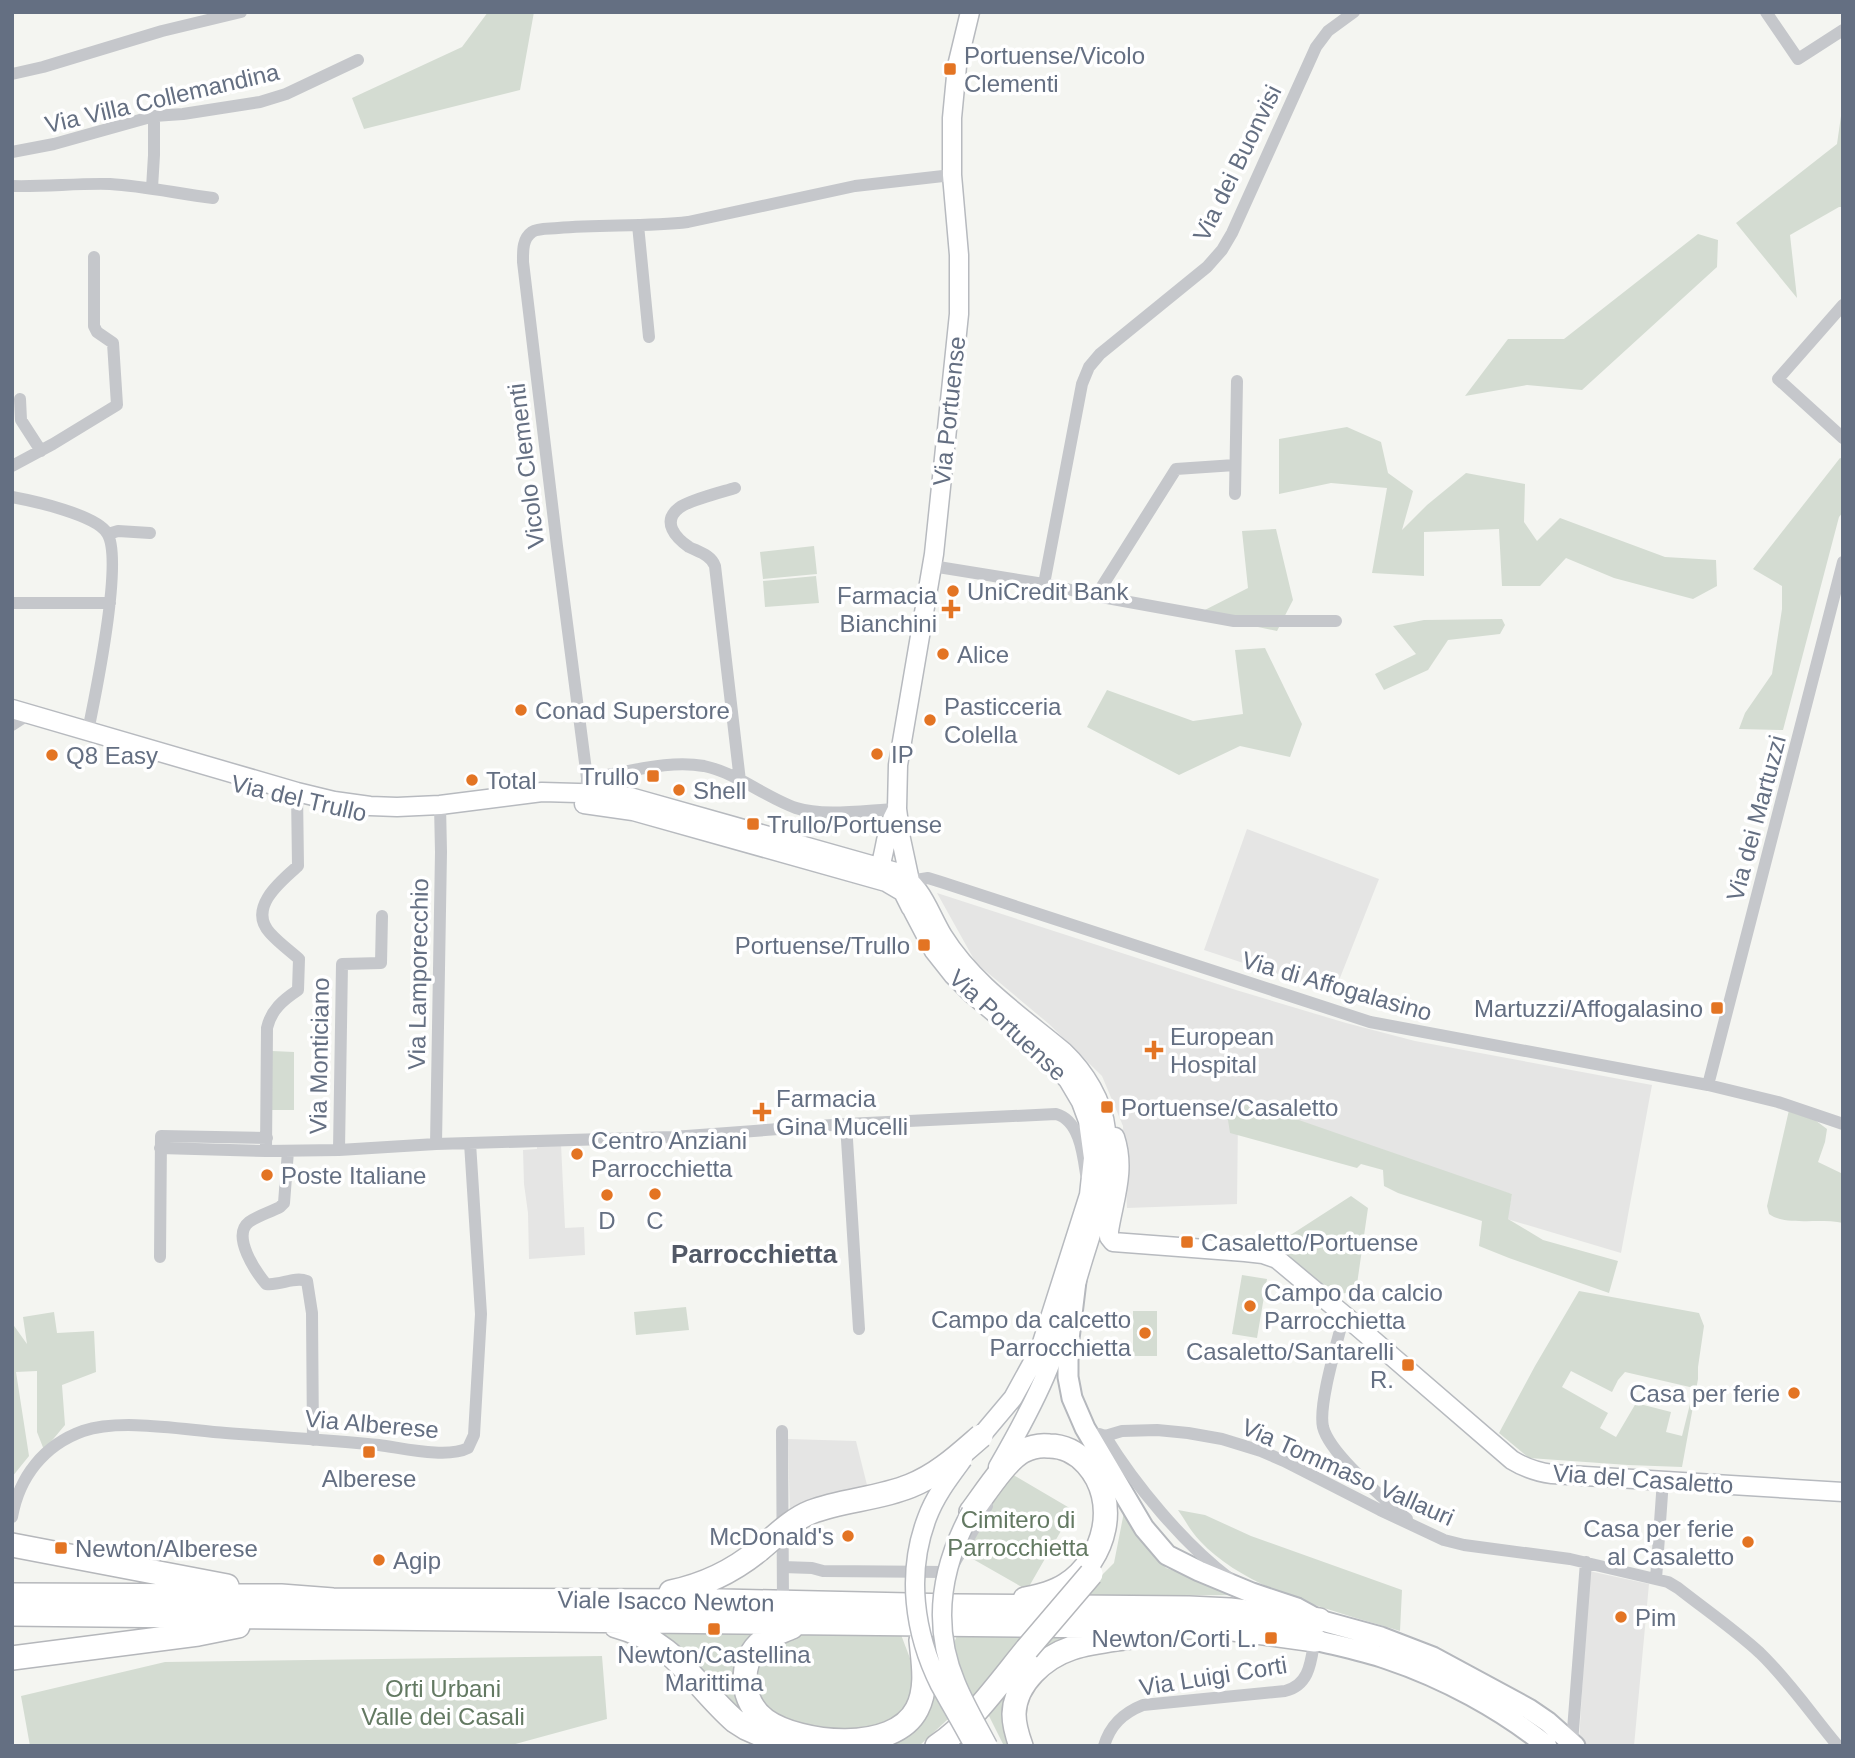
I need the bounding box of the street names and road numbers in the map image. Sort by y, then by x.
street label: Via Villa Collemandina [42,58,282,138]
street label: Via dei Buonvisi [1188,81,1286,245]
street label: Via Portuense [928,335,970,487]
street label: Vicolo Clementi [502,382,550,550]
street label: Via dei Martuzzi [1721,732,1791,904]
street label: Via del Trullo [229,769,369,827]
street label: Via Lamporecchio [403,878,433,1070]
street label: Via di Affogalasino [1239,946,1435,1026]
street label: Via Portuense [944,964,1072,1086]
street label: Via Monticiano [304,977,334,1135]
street label: Via Alberese [304,1405,440,1443]
street label: Via Tommaso Vallauri [1238,1413,1458,1531]
street label: Via del Casaletto [1552,1459,1734,1499]
street label: Viale Isacco Newton [557,1586,775,1616]
street label: Via Luigi Corti [1137,1651,1289,1701]

